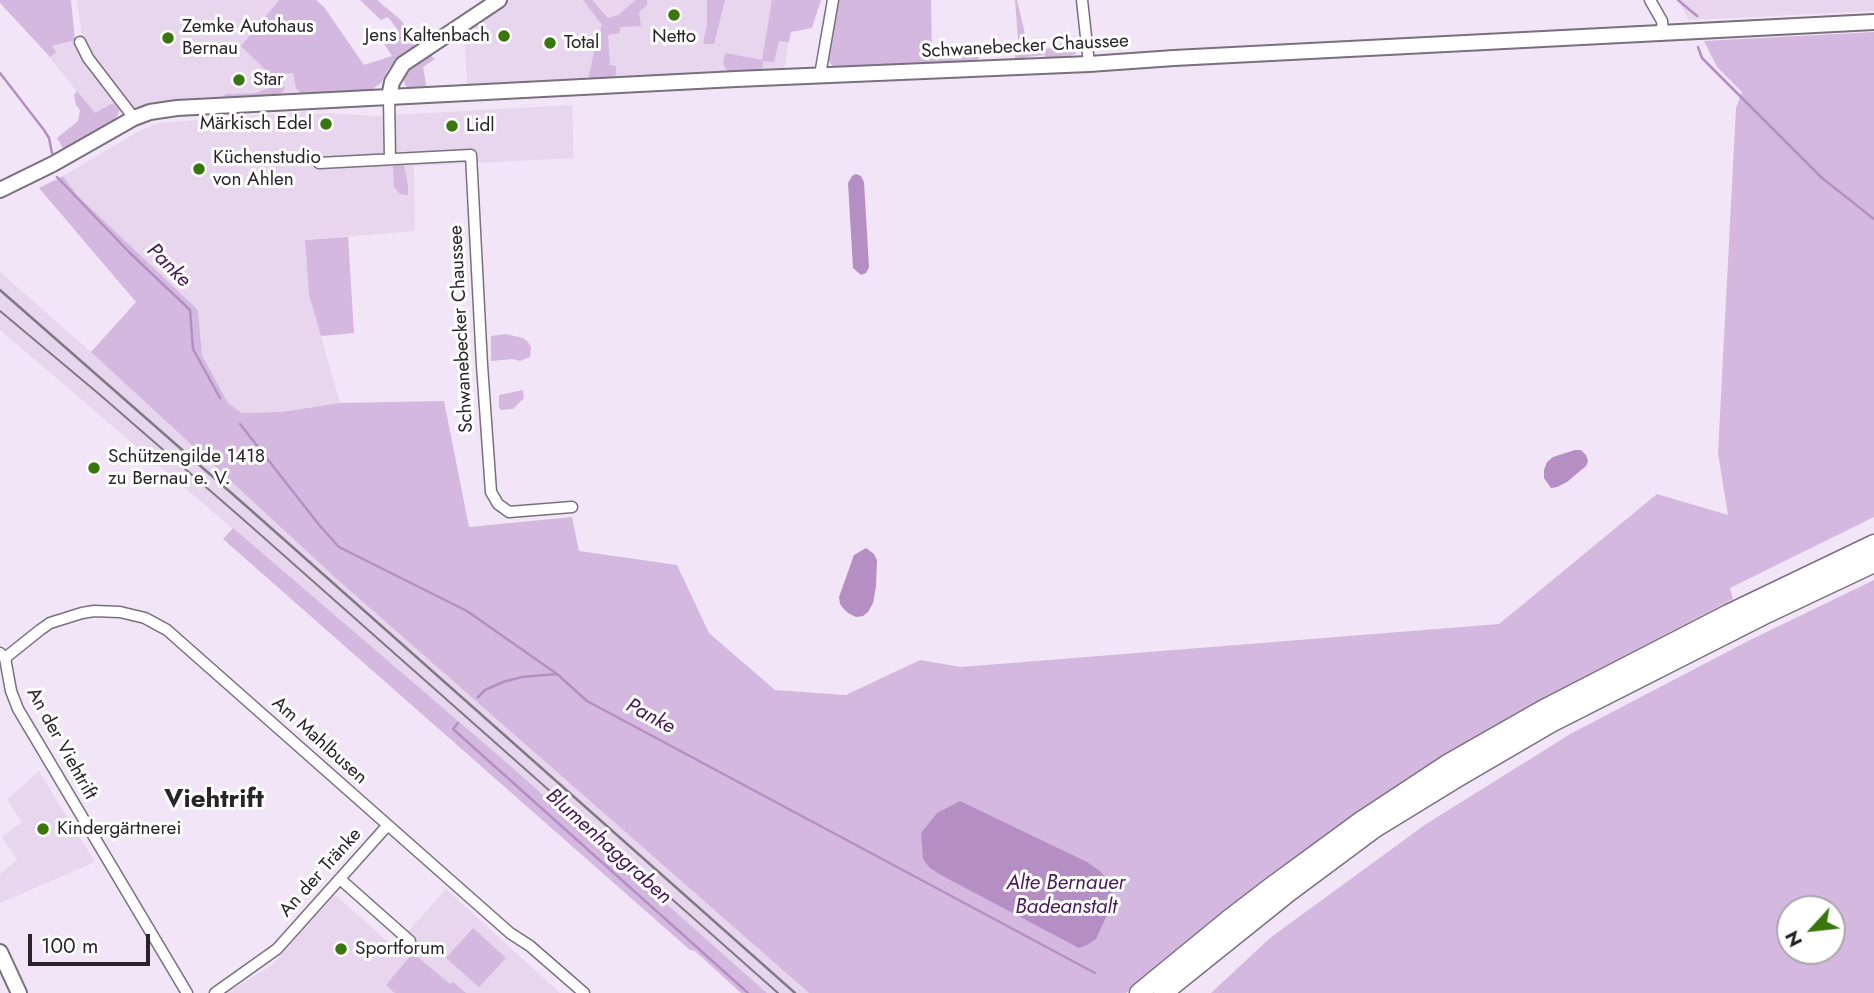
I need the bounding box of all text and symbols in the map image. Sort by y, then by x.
marker: Netto [666,7,682,23]
place label: Zemke Autohaus Bernau [182,16,314,60]
place label: Jens Kaltenbach [365,25,490,47]
place label: Netto [652,26,696,48]
marker: Jens Kaltenbach [496,28,512,44]
marker: Zemke Autohaus Bernau [160,30,176,46]
street label: Schwanebecker Chaussee [921,30,1129,64]
place label: Total [564,32,599,54]
marker: Total [542,35,558,51]
place label: Star [253,69,284,91]
marker: Star [231,72,247,88]
place label: Märkisch Edel [200,113,312,135]
place label: Lidl [466,115,495,137]
marker: Märkisch Edel [318,116,334,132]
marker: Lidl [444,118,460,134]
place label: Küchenstudio von Ahlen [213,147,321,191]
marker: Küchenstudio von Ahlen [191,161,207,177]
street label: Schwanebecker Chaussee [445,225,479,433]
water label: Panke [141,239,195,293]
place label: Schützengilde 1418 zu Bernau e. V. [108,446,265,490]
marker: Schützengilde 1418 zu Bernau e. V. [86,460,102,476]
street label: An der Viehtrift [21,684,101,804]
street label: Am Mahlbusen [267,692,371,790]
water label: Panke [621,694,679,740]
water label: Blumenhaggraben [540,784,676,910]
district label: Viehtrift [164,785,264,817]
place label: Kindergärtnerei [57,818,181,840]
marker: Kindergärtnerei [35,821,51,837]
street label: An der Tränke [275,824,367,922]
water label: Alte Bernauer Badeanstalt [1006,871,1126,921]
north arrow [1776,895,1846,965]
scale bar [32,920,154,964]
text: N [1778,926,1809,952]
text: 100 m [41,931,98,961]
place label: Sportforum [355,938,445,960]
marker: Sportforum [333,941,349,957]

